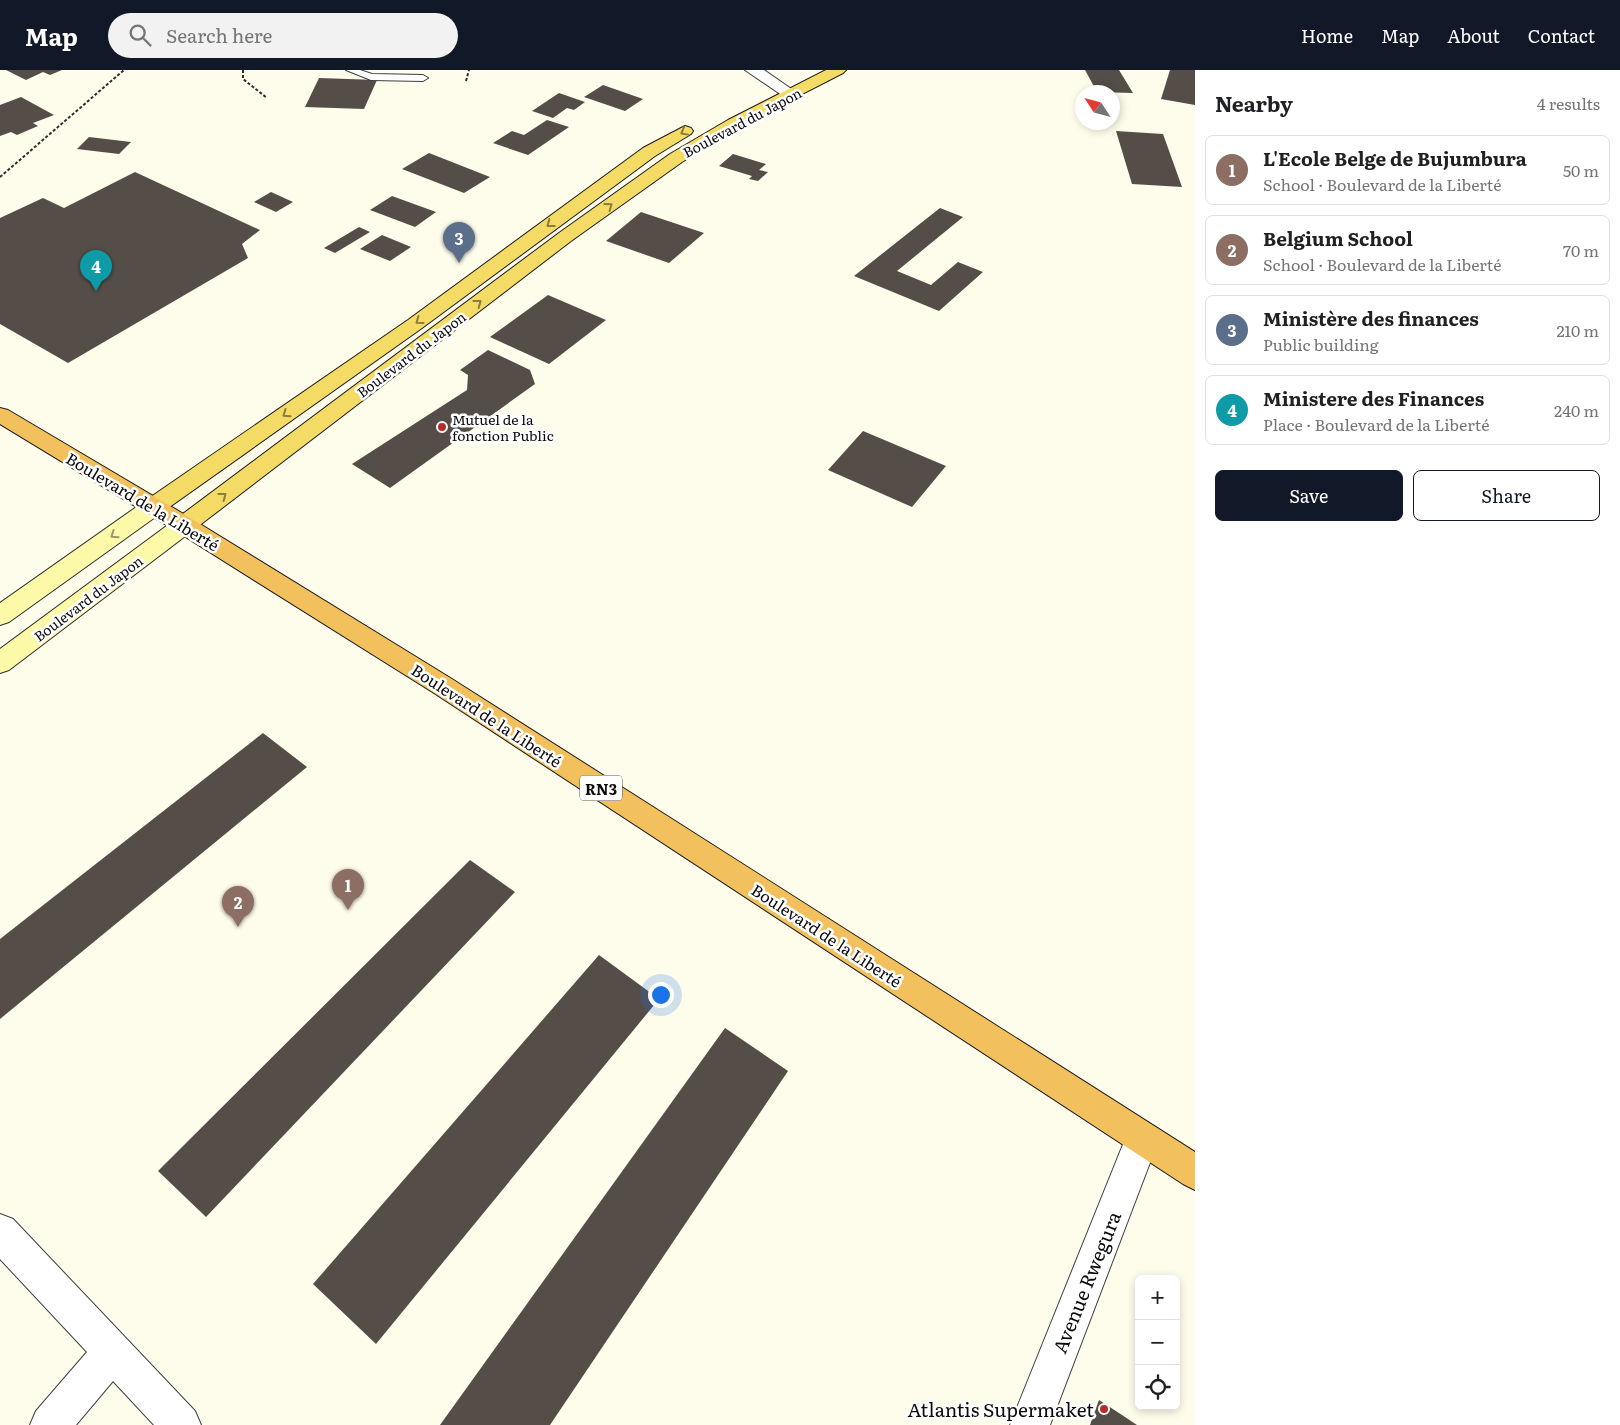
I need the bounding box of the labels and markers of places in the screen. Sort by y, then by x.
pin: 3 [443,222,475,263]
pin: 4 [80,250,112,291]
place label: Mutuel de la fonction Public [452,409,554,445]
marker: Mutuel de la fonction Public [436,421,448,433]
pin: 1 [332,869,364,910]
pin: 2 [222,886,254,927]
place label: Atlantis Supermaket [907,1395,1094,1423]
marker: Atlantis Supermaket [1098,1403,1110,1415]

